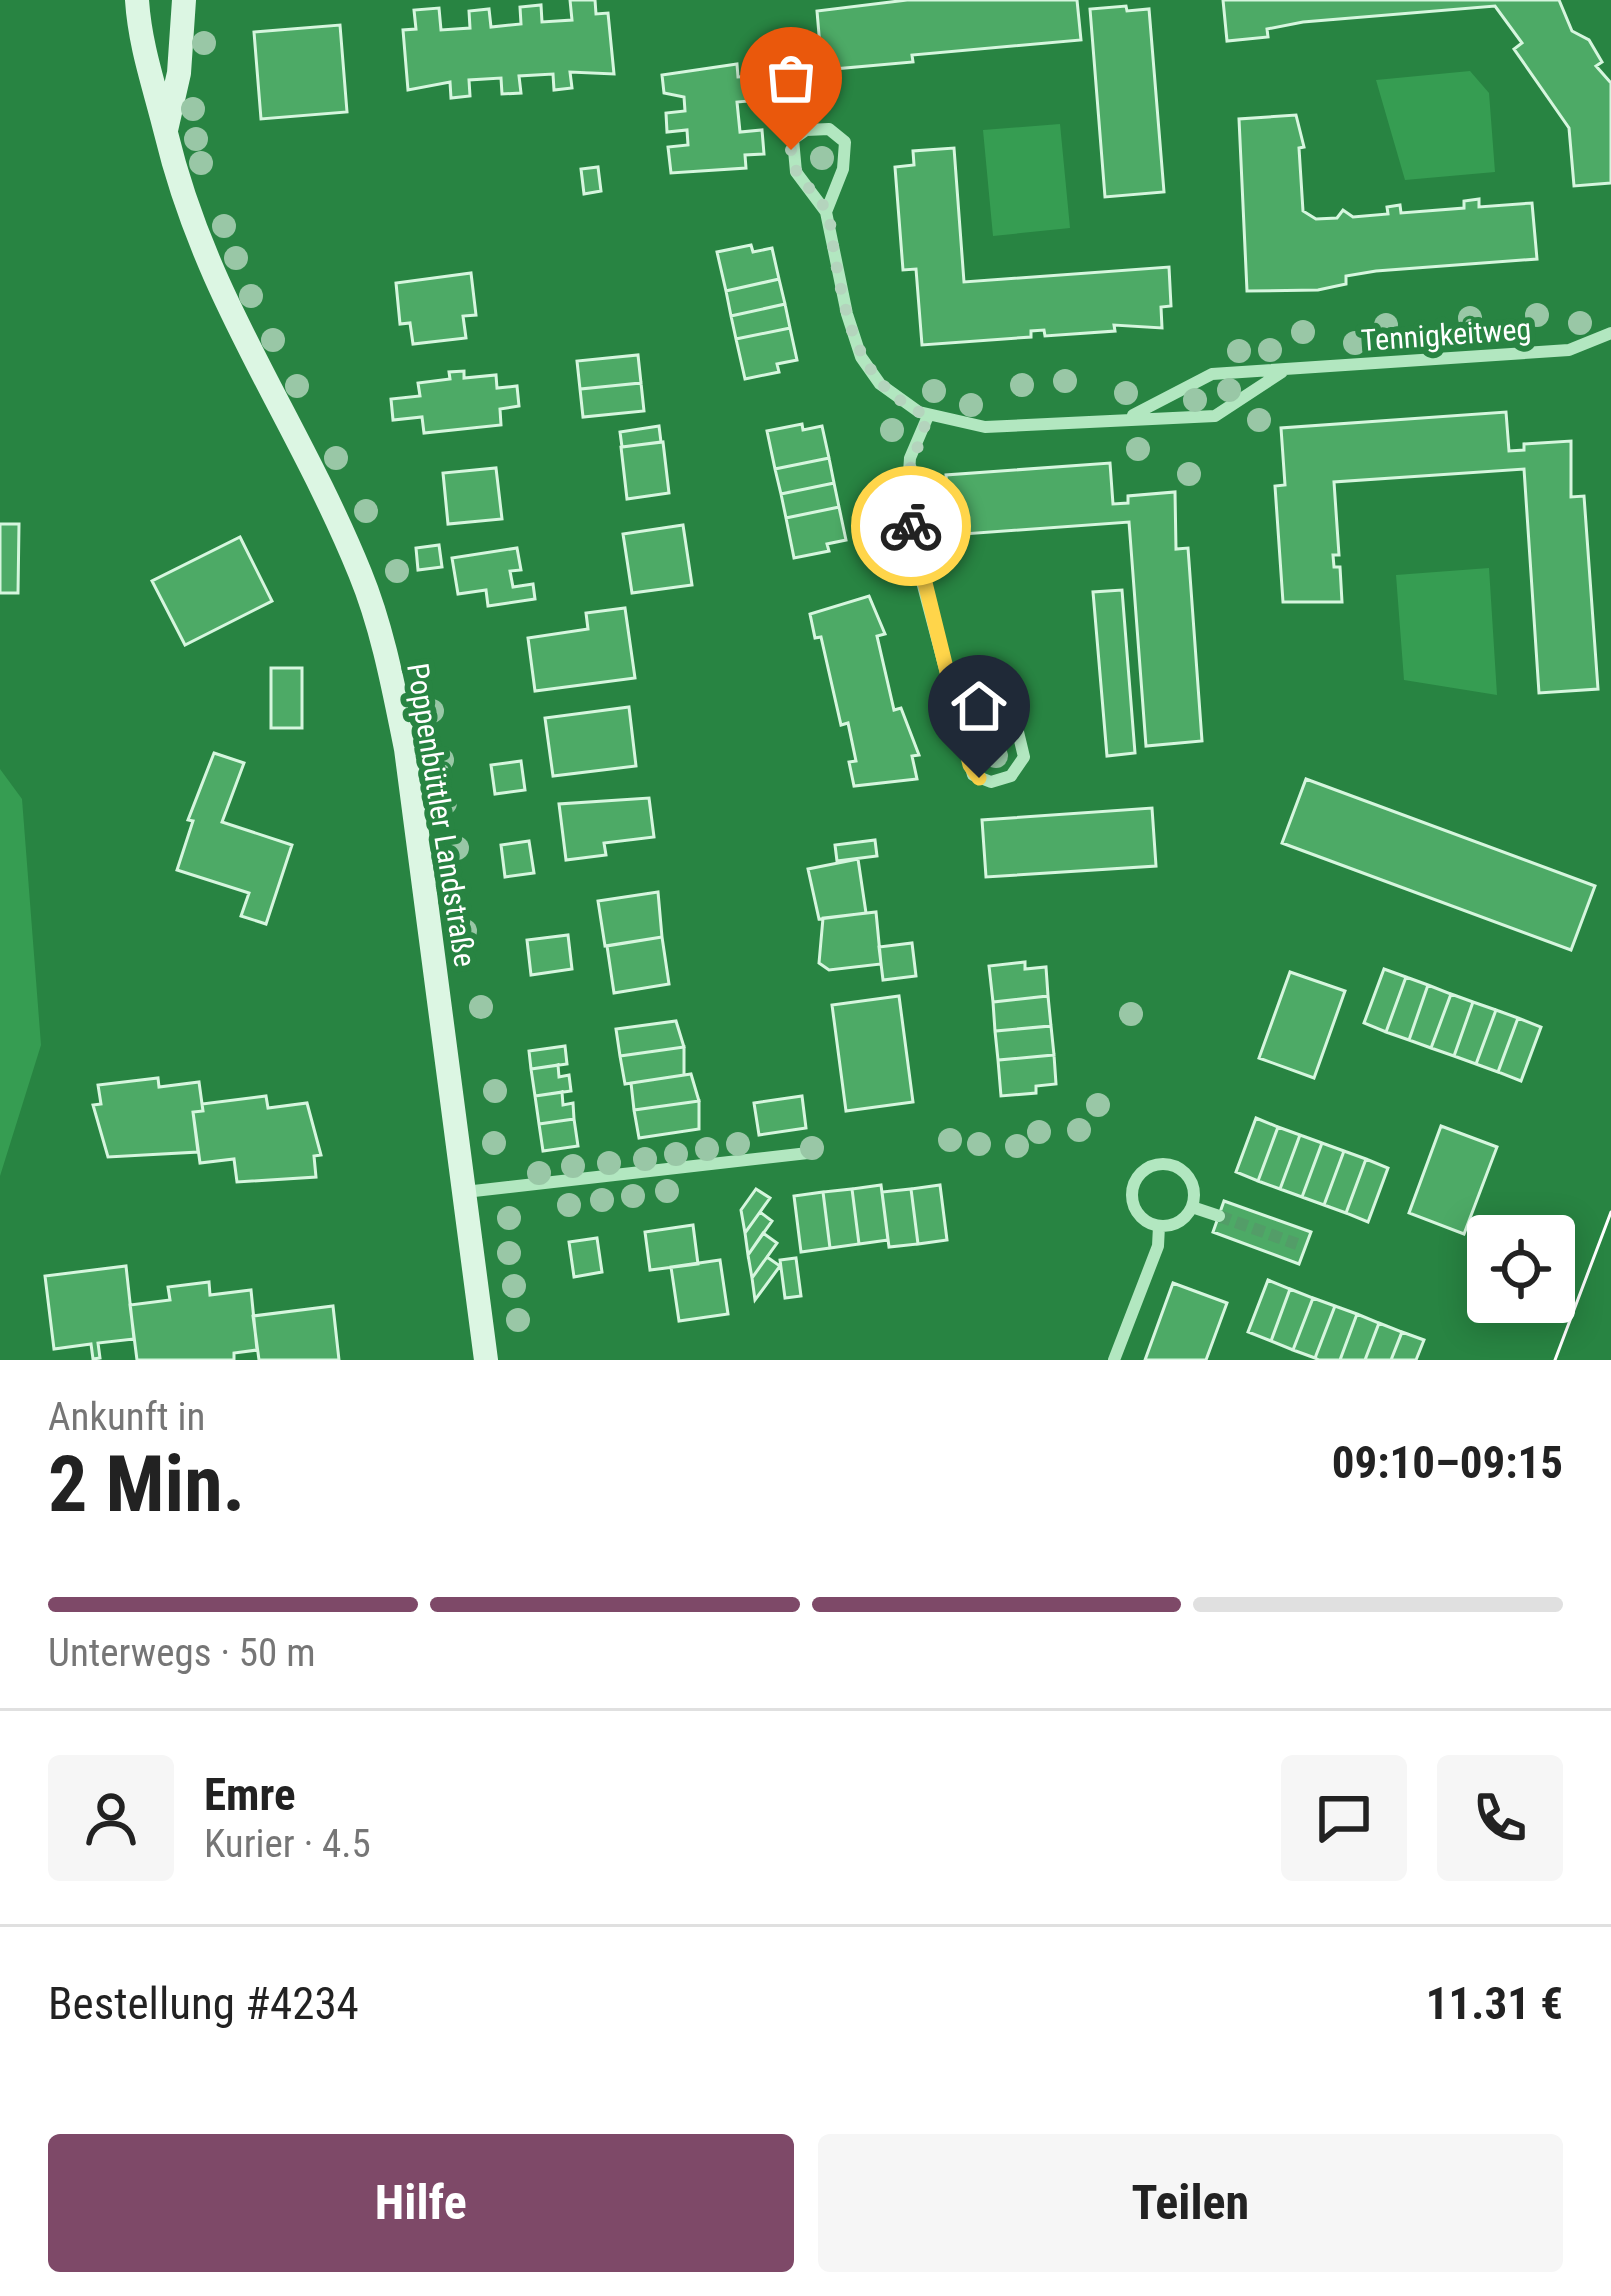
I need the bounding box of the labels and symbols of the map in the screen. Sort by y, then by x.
pin [740,27,842,150]
street label: Tennigkeitweg [1360,311,1532,358]
courier [851,466,971,586]
pin [928,655,1030,778]
street label: Poppenbüttler Landstraße [400,661,483,969]

